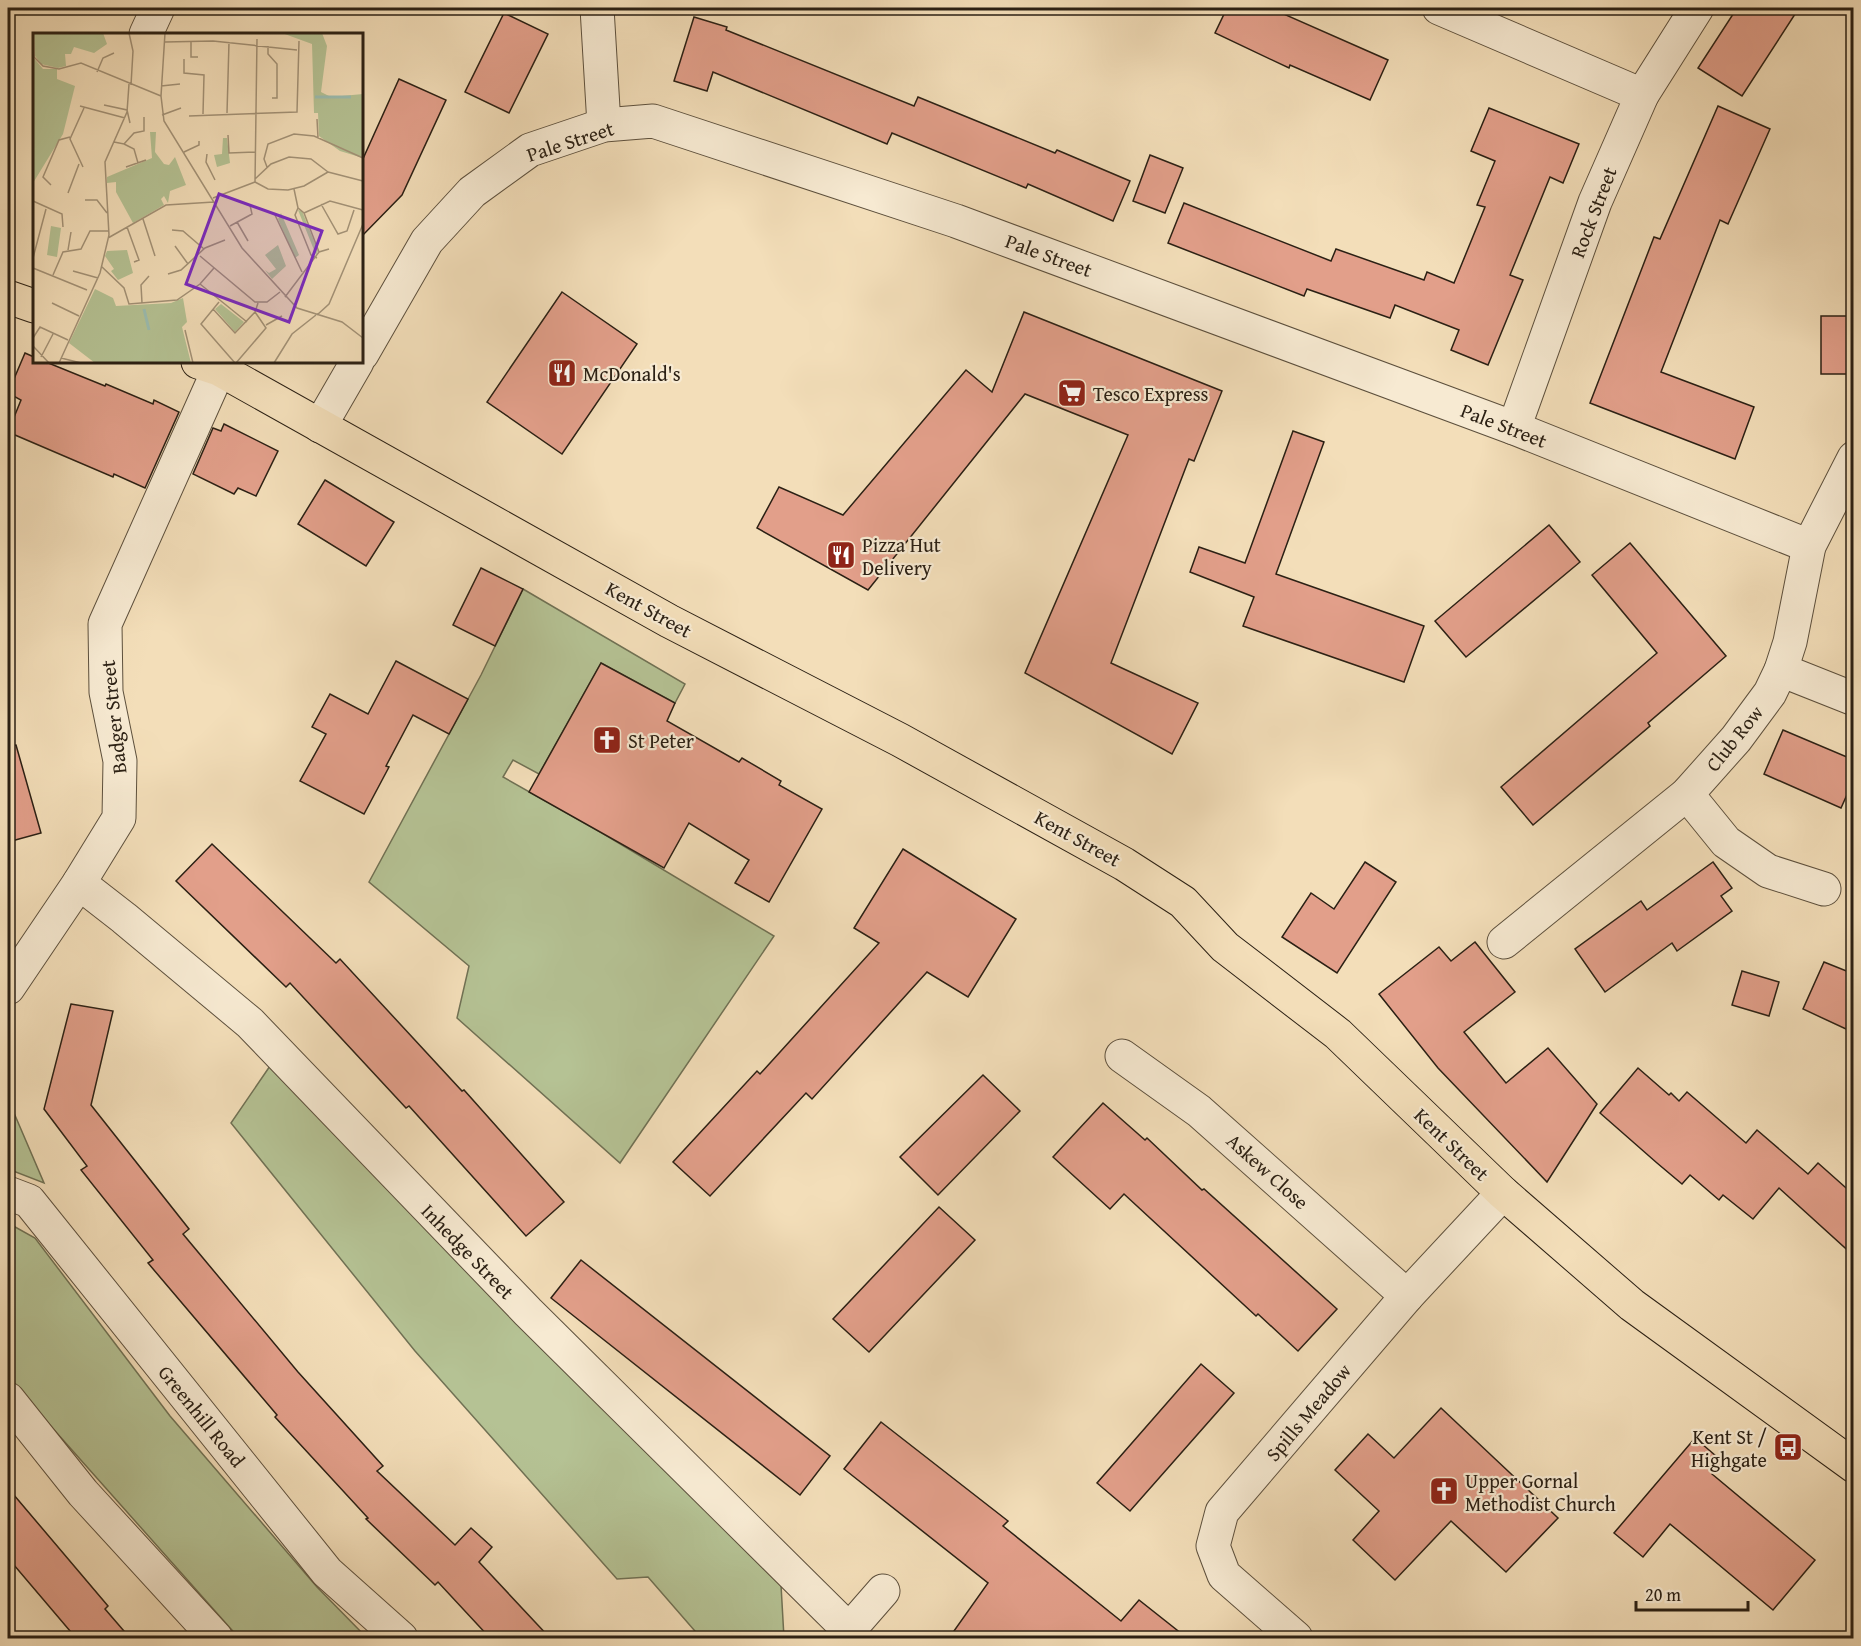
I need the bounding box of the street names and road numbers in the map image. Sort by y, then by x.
street label: Pale Street [523,113,617,169]
street label: Rock Street [1562,162,1624,262]
street label: Pale Street [1002,226,1096,284]
street label: Pale Street [1457,395,1551,455]
street label: Kent Street [601,573,697,645]
street label: Badger Street [93,659,133,775]
street label: Club Row [1698,698,1770,777]
street label: Kent Street [1030,802,1126,874]
street label: Kent Street [1408,1101,1496,1187]
street label: Askew Close [1220,1126,1316,1216]
street label: Inhedge Street [415,1197,521,1305]
street label: Spills Meadow [1258,1356,1358,1467]
street label: Greenhill Road [152,1359,253,1474]

